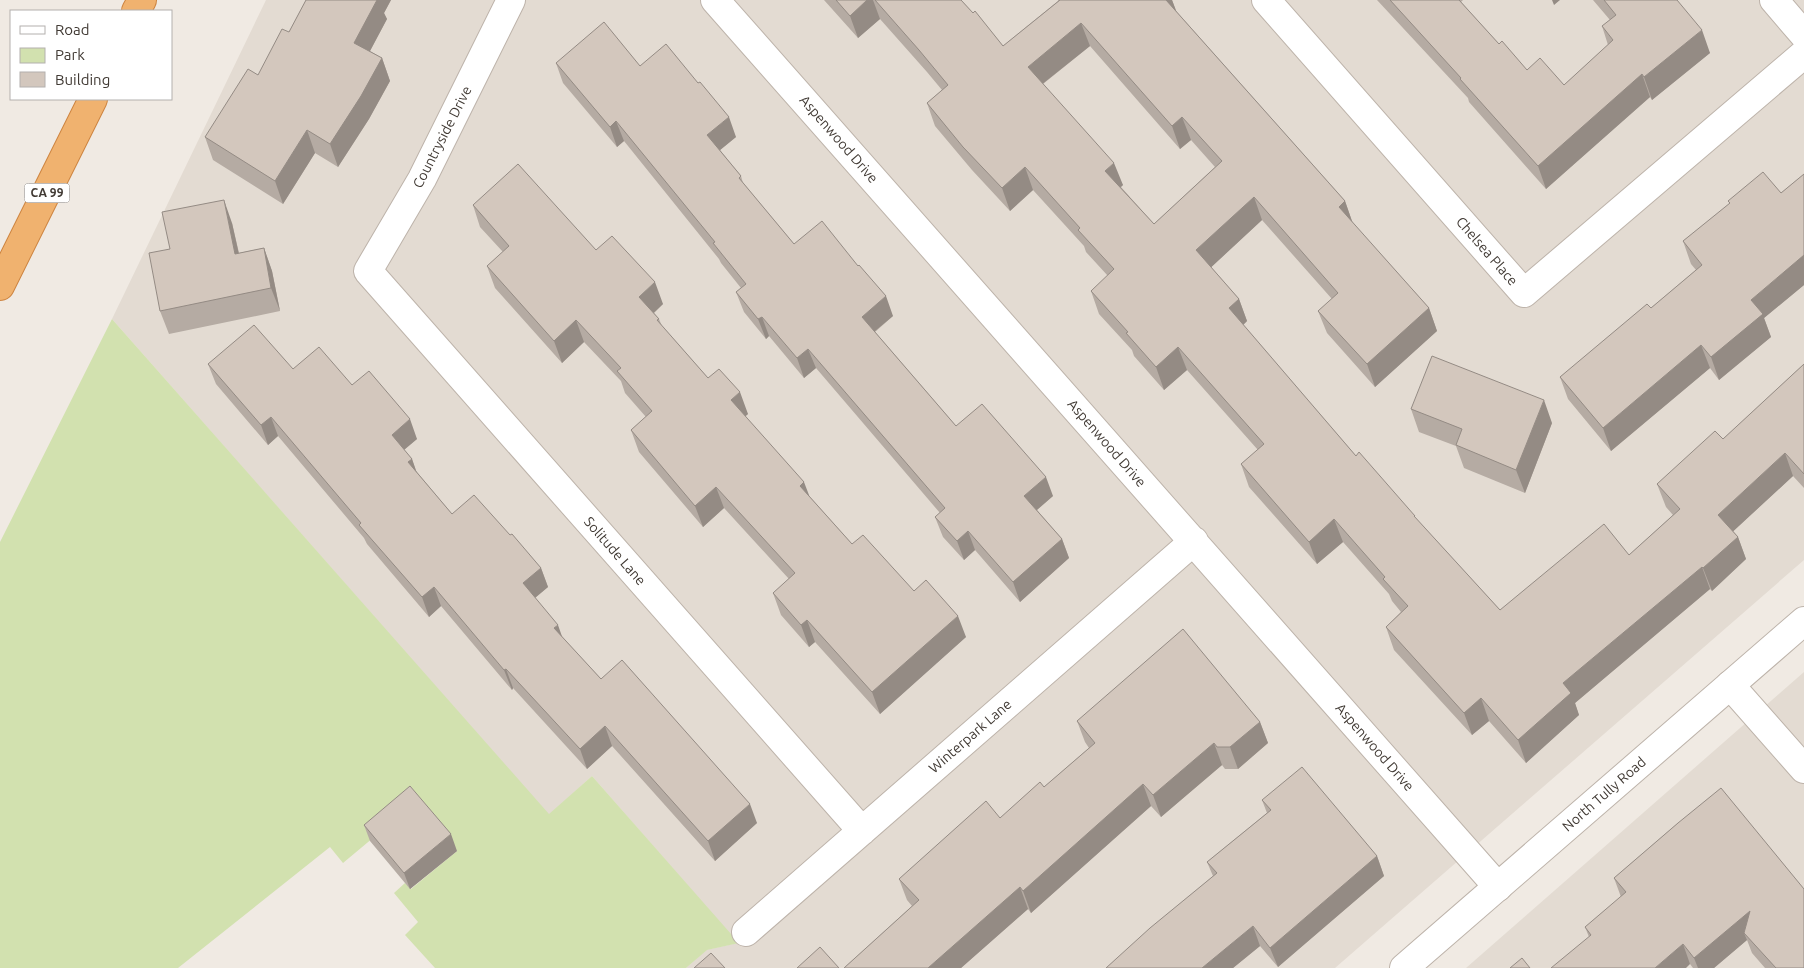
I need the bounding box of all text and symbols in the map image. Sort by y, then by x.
legend [10,10,172,100]
text: Road [55,21,90,38]
text: Park [55,46,85,63]
text: Building [55,71,110,88]
street label: Countryside Drive [409,83,475,191]
street label: Aspenwood Drive [797,92,881,186]
road number: CA 99 [24,184,70,202]
street label: Chelsea Place [1453,213,1521,289]
street label: Aspenwood Drive [1065,396,1149,490]
street label: Solitude Lane [581,514,649,588]
street label: Winterpark Lane [925,696,1015,776]
street label: Aspenwood Drive [1333,700,1417,794]
street label: North Tully Road [1559,753,1649,835]

